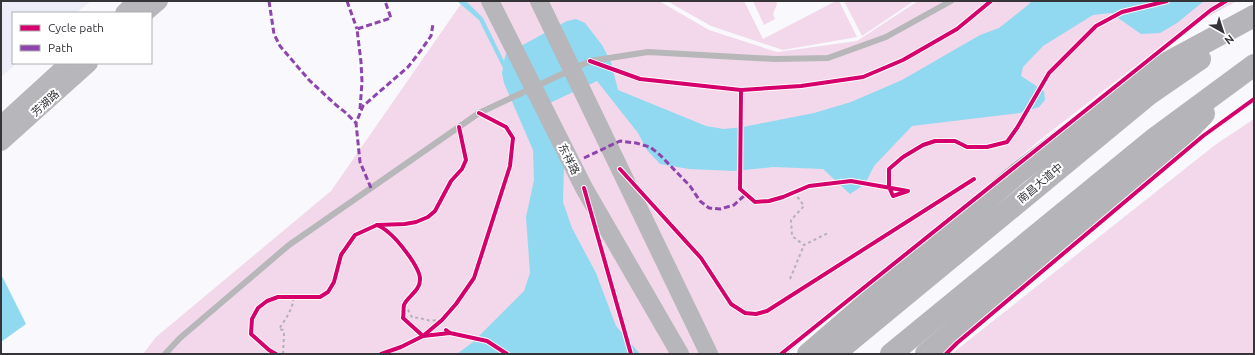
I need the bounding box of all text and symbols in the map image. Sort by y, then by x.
legend [12,12,152,64]
north arrow [1203,12,1243,52]
text: Cycle path [48,21,104,34]
text: N [1222,33,1236,47]
text: Path [48,41,73,54]
street label: 芳湖路 [29,88,61,118]
street label: 东祥路 [556,142,582,176]
street label: 南昌大道中 [1015,161,1065,205]

